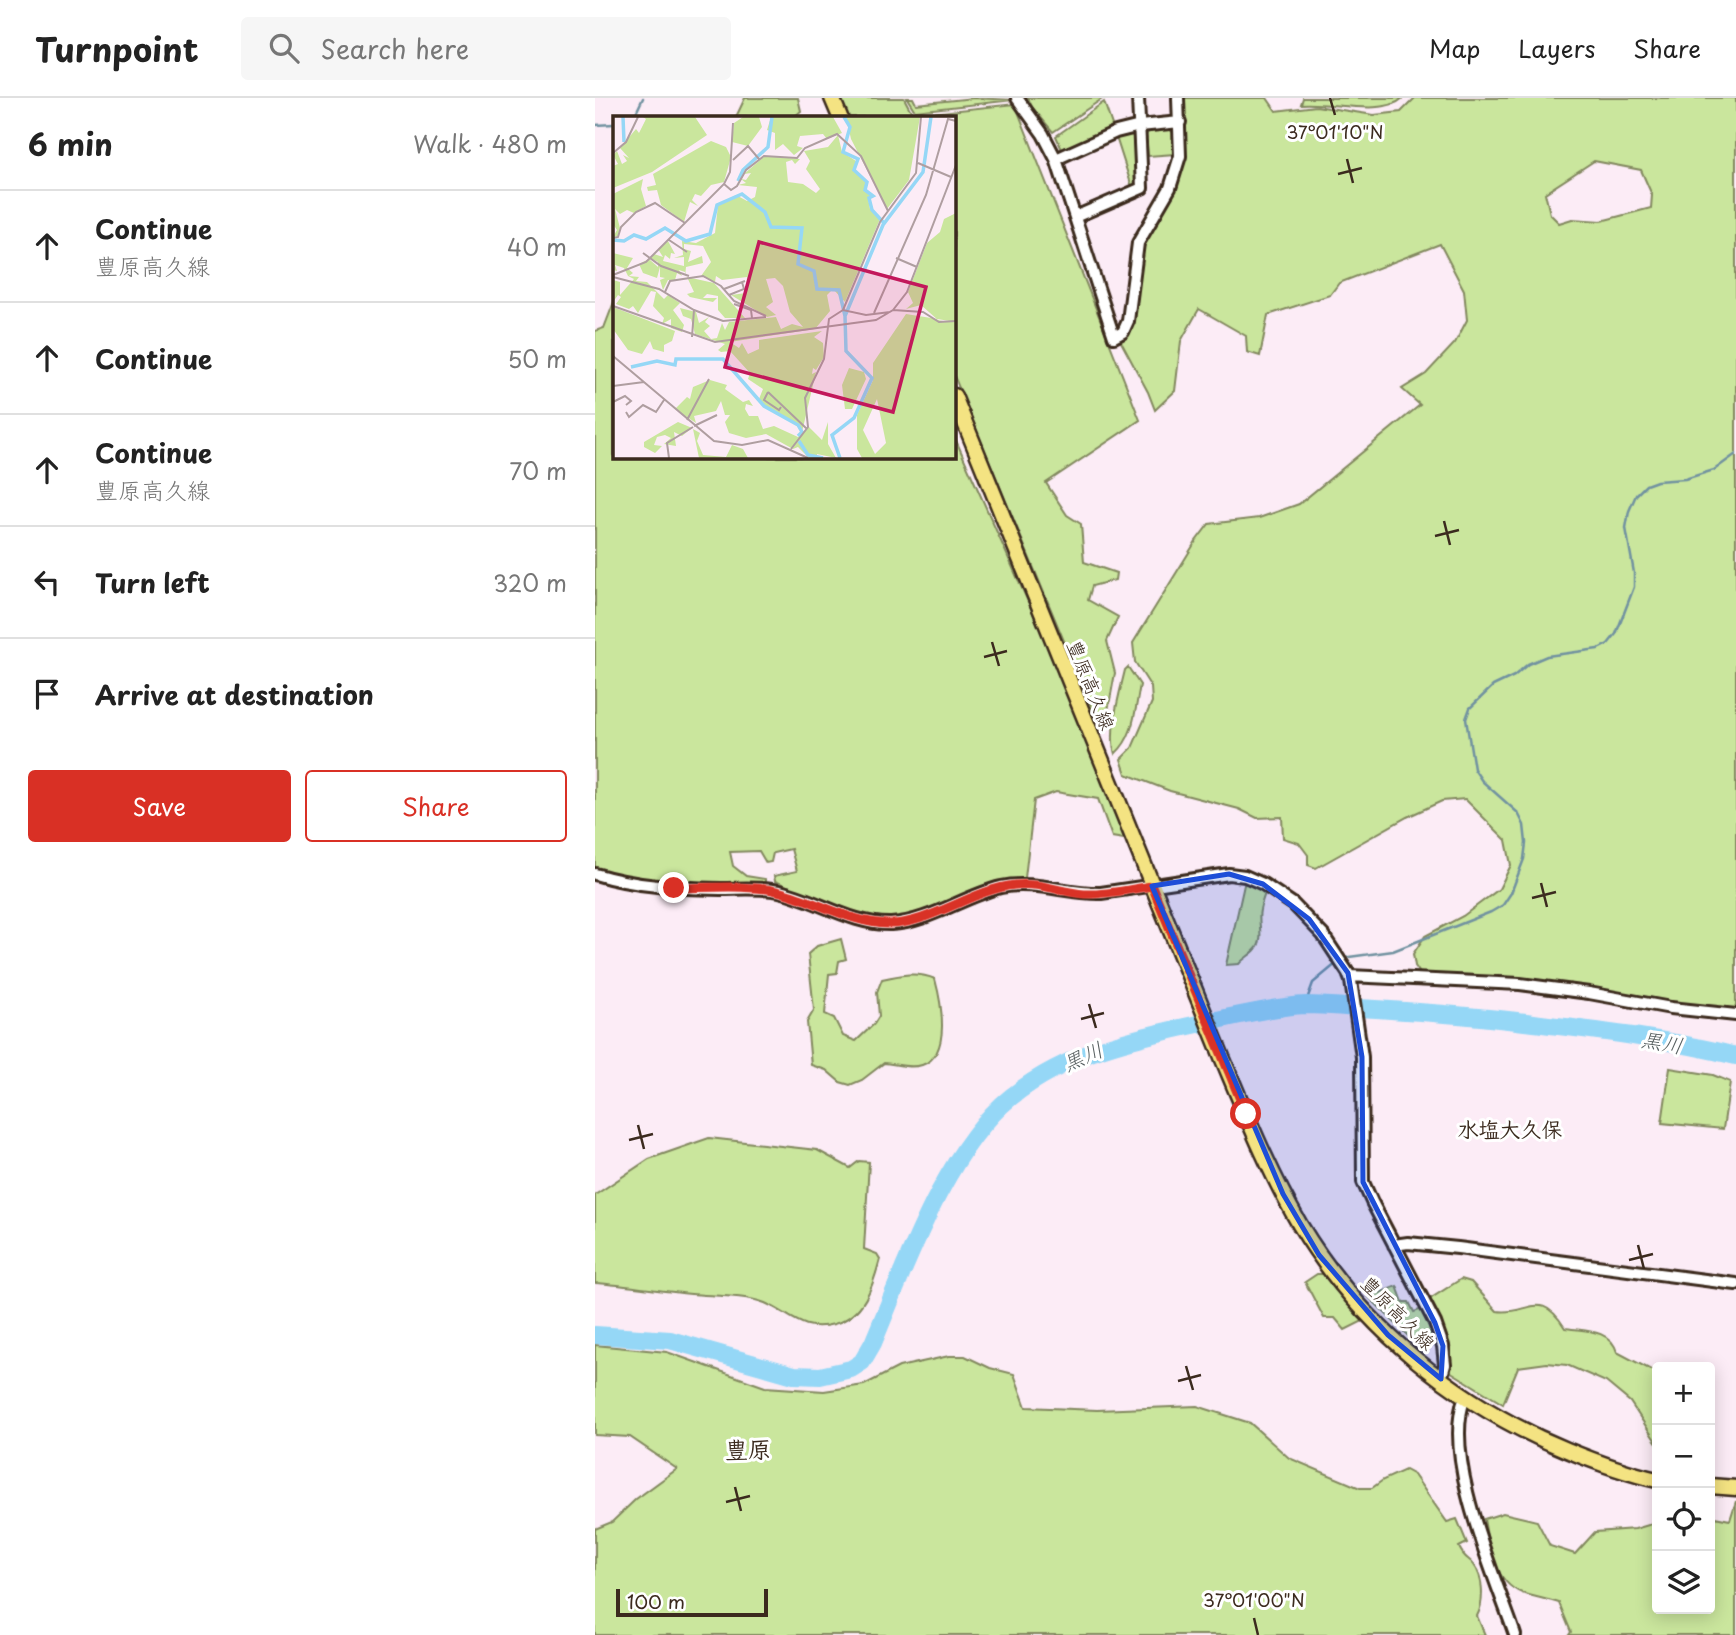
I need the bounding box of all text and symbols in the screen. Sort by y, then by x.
search box [241,17,731,80]
text: Turnpoint [35,23,199,73]
icon: search [265,29,303,67]
text: Search here [321,29,469,68]
text: Map [1429,30,1480,66]
text: Layers [1518,30,1595,66]
text: Share [1633,30,1701,66]
inset map [613,116,955,458]
text: 37°01'10"N [1286,118,1384,145]
text: 6 min [28,121,113,166]
text: Walk · 480 m [413,126,567,161]
text: Continue [95,209,212,248]
icon: ahead [28,227,66,265]
text: 40 m [507,229,567,264]
text: 豊原高久線 [95,248,210,283]
icon: ahead [28,339,66,377]
text: Continue [95,339,212,378]
text: 50 m [507,341,567,376]
text: Continue [95,433,212,472]
icon: ahead [28,451,66,489]
text: 70 m [509,453,567,488]
text: 豊原高久線 [95,472,210,507]
icon: left [28,563,66,601]
text: Turn left [95,563,210,602]
text: 320 m [493,565,567,600]
street label: 豊原高久線 [1061,635,1123,734]
icon: arrive [28,675,66,713]
text: Arrive at destination [95,675,374,714]
button: Save [28,770,291,842]
button: Share [305,770,567,842]
route end [658,872,689,903]
water label: 黒川 [1639,1022,1686,1060]
water label: 黒川 [1056,1032,1108,1078]
route start [1230,1098,1261,1129]
district label: 水塩大久保 [1458,1112,1563,1144]
street label: 豊原高久線 [1355,1269,1442,1356]
map controls [1652,1362,1715,1614]
button: + [1652,1362,1715,1425]
button: − [1652,1425,1715,1488]
district label: 豊原 [725,1431,771,1466]
button: locate [1652,1488,1715,1551]
button: layers [1652,1551,1715,1614]
scale bar [616,1586,768,1618]
text: 37°01'00"N [1203,1586,1305,1613]
text: 100 m [627,1587,685,1615]

